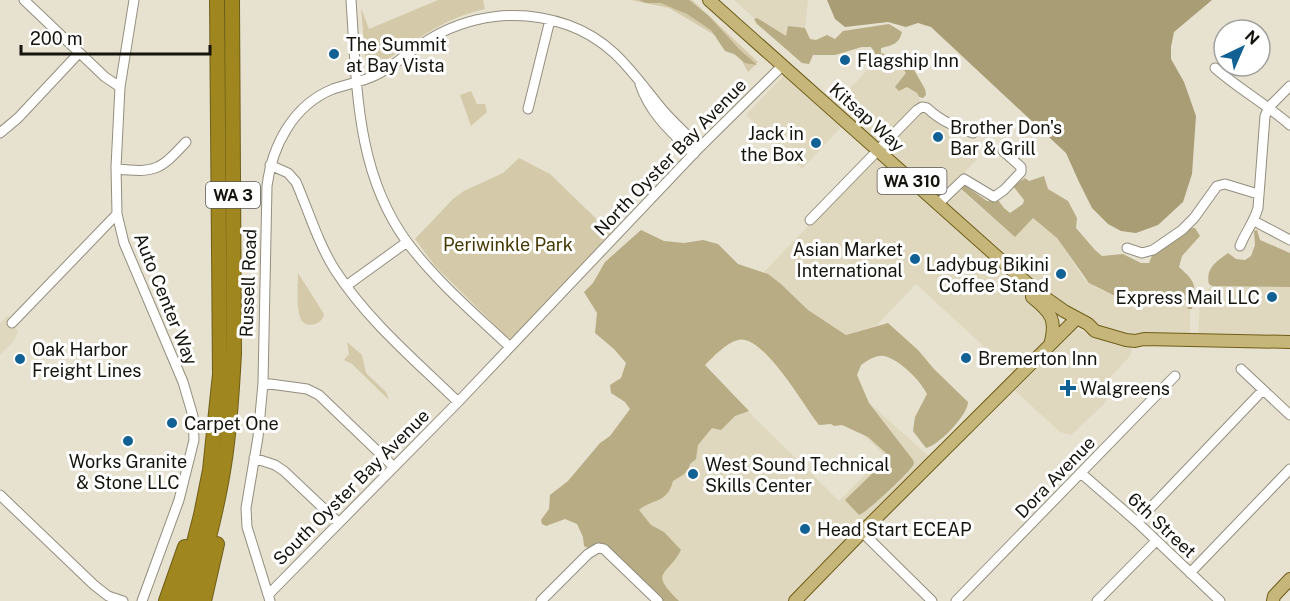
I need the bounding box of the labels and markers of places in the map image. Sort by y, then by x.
place label: The Summit at Bay Vista [346,34,447,76]
marker: The Summit at Bay Vista [327,47,341,61]
place label: Flagship Inn [857,50,959,71]
marker: Flagship Inn [838,53,852,67]
place label: Brother Don's Bar & Grill [950,117,1062,159]
place label: Jack in the Box [740,123,804,165]
marker: Brother Don's Bar & Grill [931,130,945,144]
marker: Jack in the Box [809,136,823,150]
place label: Asian Market International [793,239,903,281]
marker: Asian Market International [908,252,922,266]
place label: Ladybug Bikini Coffee Stand [926,254,1049,296]
marker: Ladybug Bikini Coffee Stand [1054,267,1068,281]
place label: Express Mail LLC [1116,287,1260,308]
marker: Express Mail LLC [1265,290,1279,304]
place label: Oak Harbor Freight Lines [32,339,141,381]
place label: Bremerton Inn [978,348,1097,369]
marker: Bremerton Inn [959,351,973,365]
marker: Oak Harbor Freight Lines [13,352,27,366]
place label: Walgreens [1080,378,1170,399]
marker: Walgreens [1061,381,1075,395]
place label: Carpet One [184,413,279,434]
marker: Carpet One [165,416,179,430]
marker: Works Granite & Stone LLC [121,434,135,448]
place label: Works Granite & Stone LLC [69,451,187,493]
place label: West Sound Technical Skills Center [705,454,890,496]
marker: West Sound Technical Skills Center [686,467,700,481]
place label: Head Start ECEAP [817,519,971,540]
marker: Head Start ECEAP [798,522,812,536]

